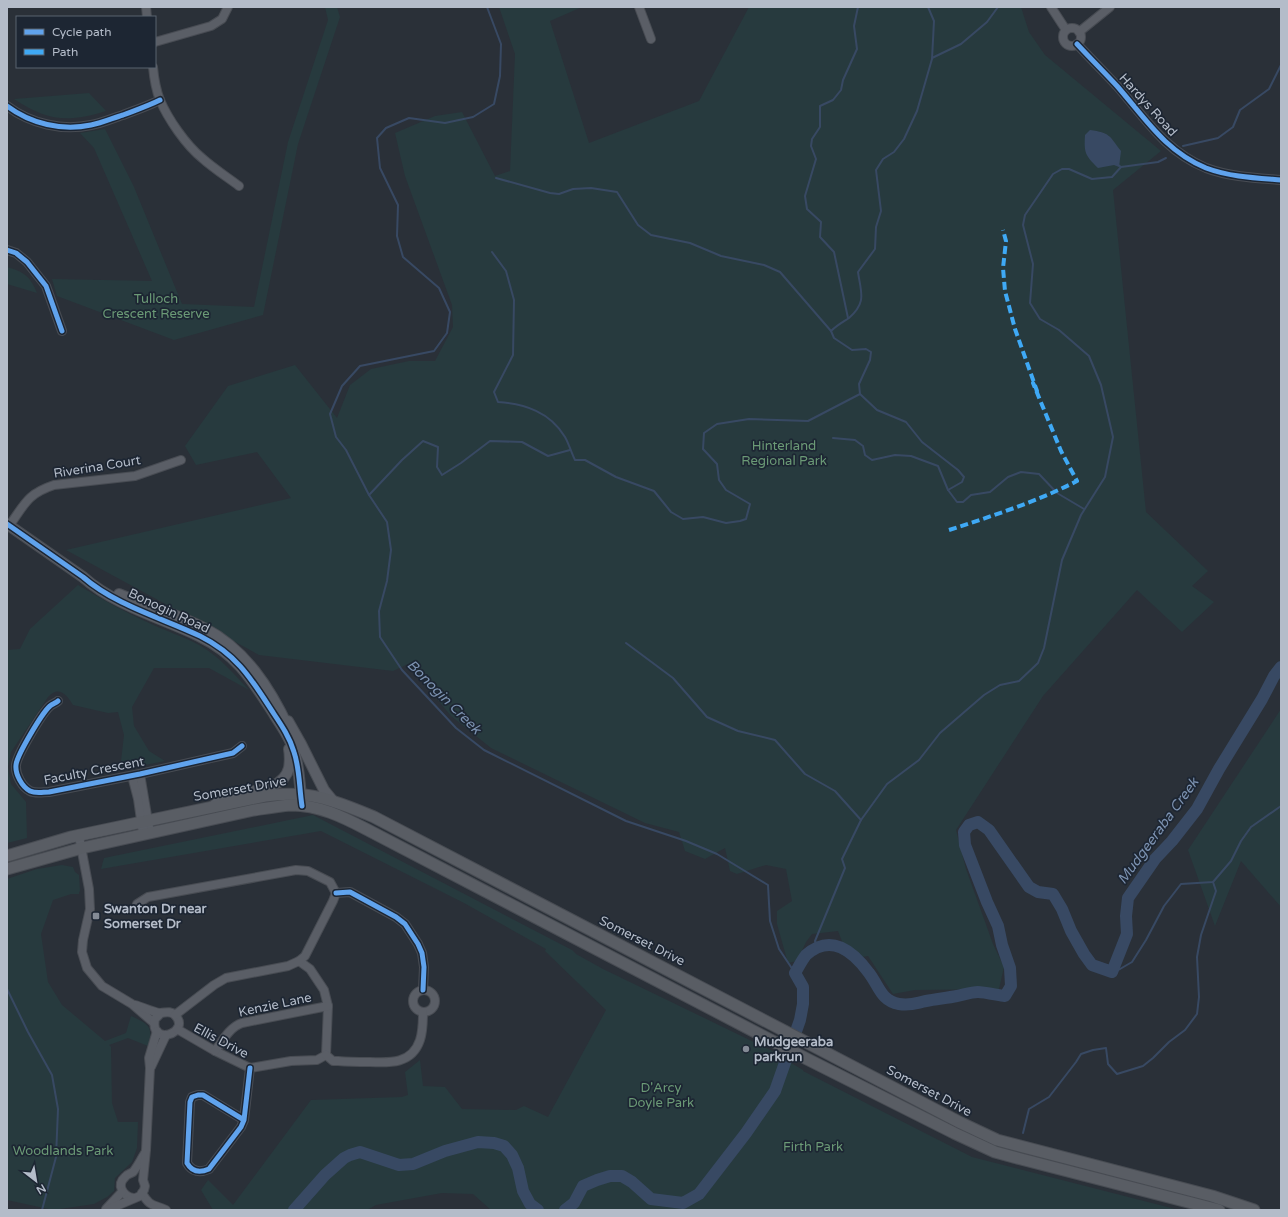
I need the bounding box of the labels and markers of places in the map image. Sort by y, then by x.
place label: Swanton Dr near Somerset Dr [104,901,208,932]
marker: Swanton Dr near Somerset Dr [91,911,101,921]
place label: Mudgeeraba parkrun [754,1034,833,1065]
marker: Mudgeeraba parkrun [741,1044,751,1054]

